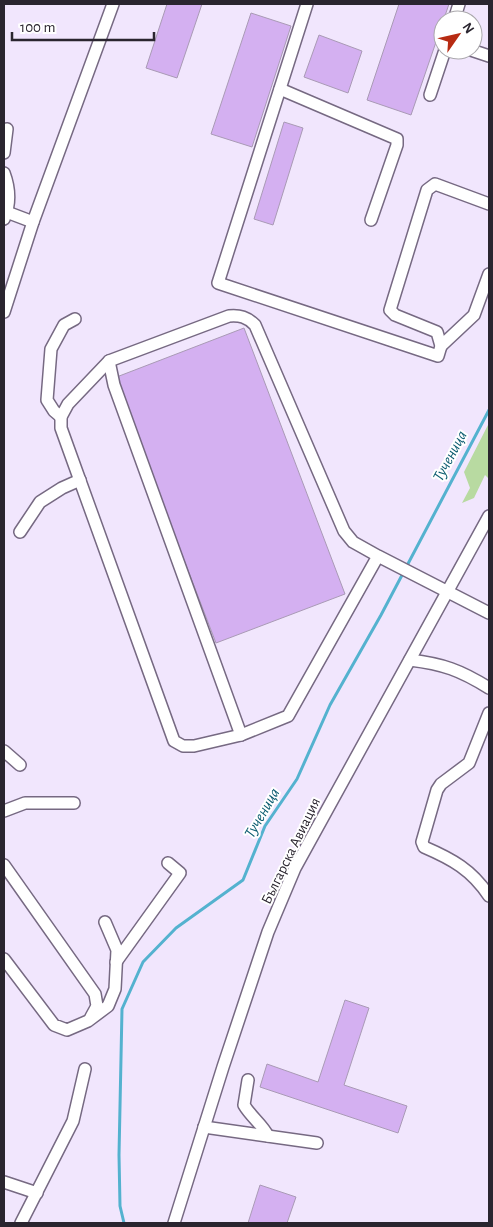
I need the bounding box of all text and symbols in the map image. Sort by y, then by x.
scale bar [12,10,155,42]
north arrow [433,10,483,60]
text: 100 m [20,20,55,35]
text: N [459,20,476,36]
water label: Тученица [430,428,470,484]
water label: Тученица [241,785,283,841]
street label: Българска Авиация [259,795,323,907]

